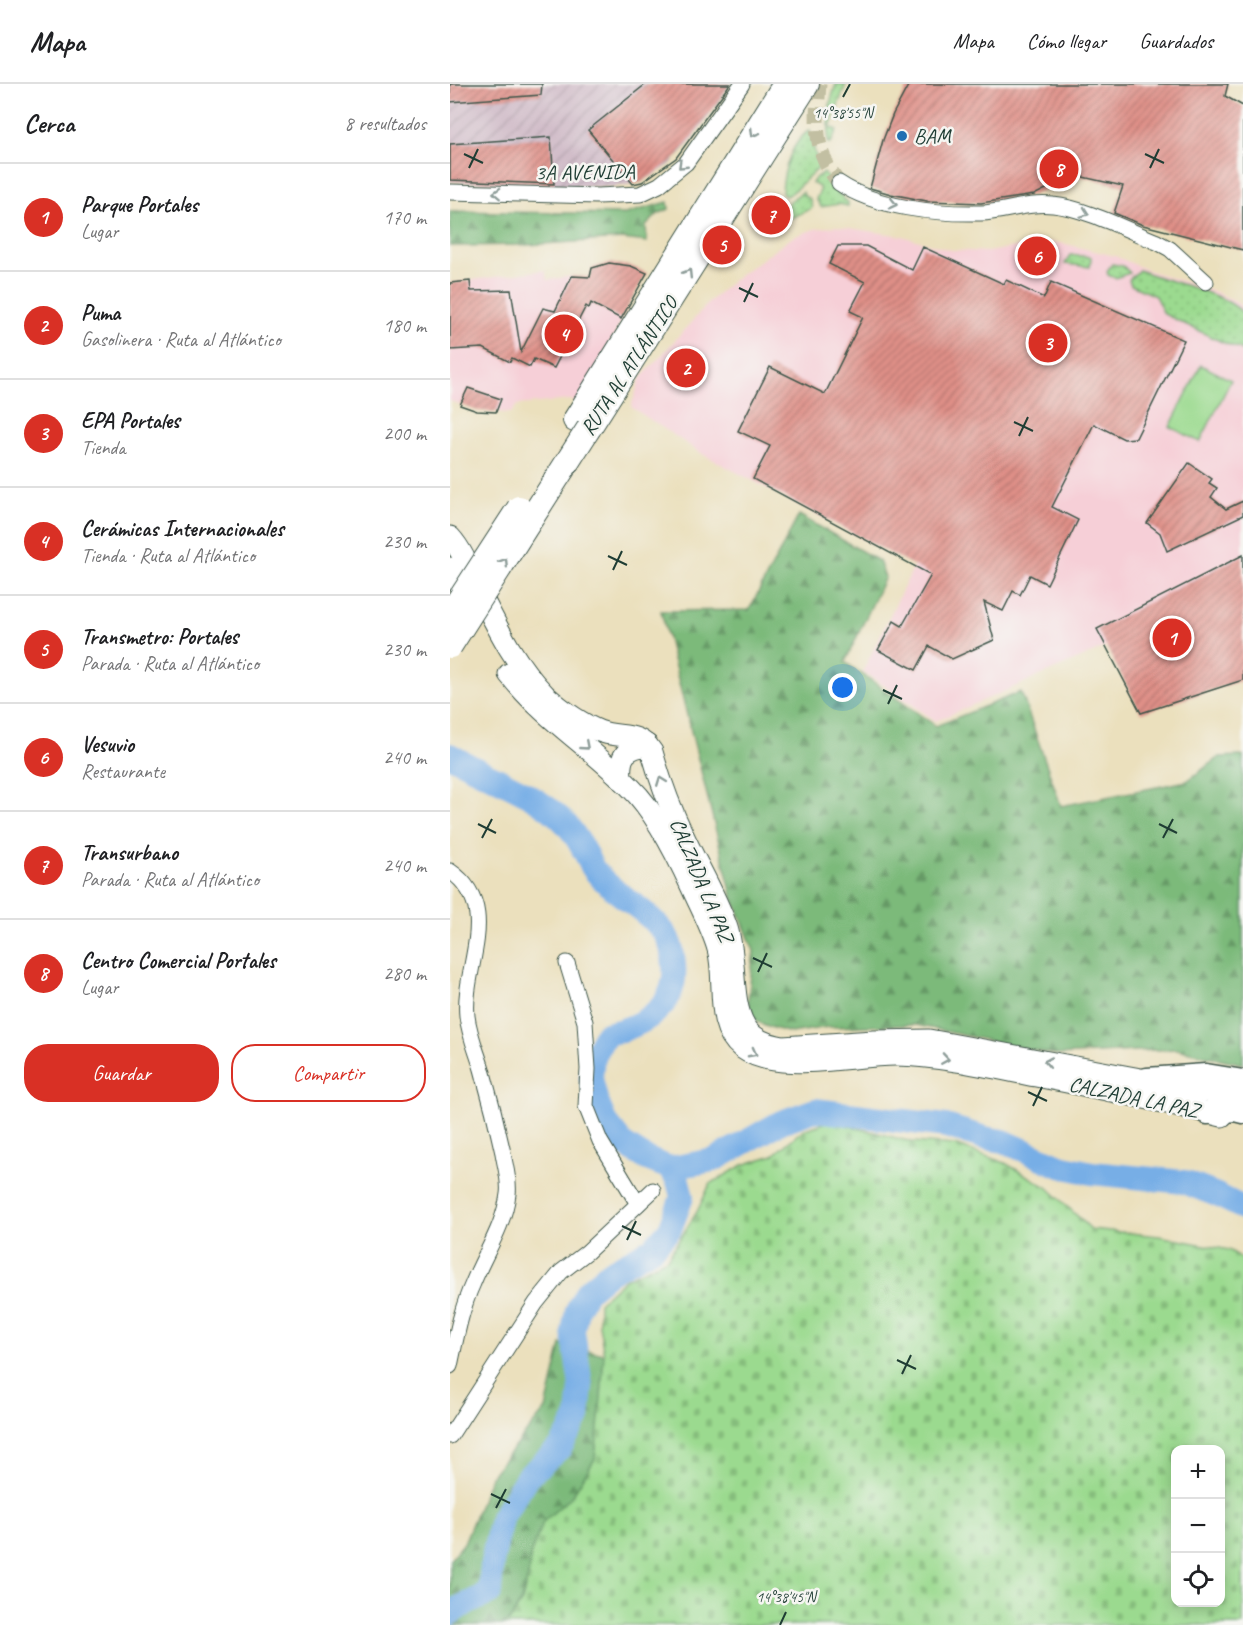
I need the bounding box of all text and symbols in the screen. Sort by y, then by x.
text: Mapa [30,24,85,59]
text: Mapa [953,28,994,54]
text: Cómo llegar [1027,28,1106,54]
text: Guardados [1139,28,1213,54]
text: 14°38'55"N [813,104,876,123]
text: Cerca [24,107,74,140]
text: 8 resultados [344,111,426,136]
place label: BAM [914,123,952,149]
one-way arrow [750,127,761,138]
marker: BAM [895,129,909,143]
pin: 8 [1040,146,1078,191]
one-way arrow [679,157,690,168]
street label: 3A AVENIDA [535,158,635,186]
one-way arrow [493,187,502,199]
text: Parque Portales [81,191,198,219]
pin: 7 [752,192,790,238]
one-way arrow [887,197,897,210]
text: 1 [39,205,48,230]
text: 170 m [383,205,426,230]
one-way arrow [1079,206,1090,219]
text: Lugar [81,219,118,244]
pin: 5 [702,222,742,268]
pin: 6 [1018,234,1056,279]
one-way arrow [681,269,693,279]
street label: RUTA AL ATLÁNTICO [575,290,685,440]
text: Puma [81,299,120,327]
pin: 4 [544,312,584,356]
text: 2 [39,313,48,338]
text: 180 m [383,313,426,338]
pin: 3 [1028,320,1068,366]
text: Gasolinera · Ruta al Atlántico [81,327,281,352]
pin: 2 [666,346,706,390]
text: EPA Portales [81,407,180,435]
text: 3 [39,421,48,446]
text: 200 m [383,421,426,446]
text: Tienda [81,435,125,460]
text: Cerámicas Internacionales [81,515,284,543]
text: 4 [39,529,48,554]
text: 230 m [383,529,426,554]
text: Tienda · Ruta al Atlántico [81,543,255,568]
one-way arrow [497,558,508,569]
pin: 1 [1152,616,1192,660]
text: Transmetro: Portales [81,623,238,651]
text: 5 [39,637,48,662]
text: 230 m [383,637,426,662]
text: Parada · Ruta al Atlántico [81,651,259,676]
your location [828,673,857,702]
text: Vesuvio [81,731,134,759]
one-way arrow [578,739,589,750]
text: 6 [39,745,48,770]
text: 240 m [383,745,426,770]
text: Restaurante [81,759,165,784]
one-way arrow [656,777,669,787]
street label: CALZADA LA PAZ [664,814,741,949]
text: Transurbano [81,839,178,867]
text: 7 [39,853,48,878]
text: 240 m [383,853,426,878]
text: Parada · Ruta al Atlántico [81,867,259,892]
text: Centro Comercial Portales [81,947,276,975]
text: 8 [39,961,48,986]
text: 280 m [383,961,426,986]
text: Lugar [81,975,118,1000]
button: Guardar [24,1044,219,1102]
button: Compartir [231,1044,426,1102]
one-way arrow [746,1046,757,1058]
one-way arrow [941,1053,950,1065]
one-way arrow [1043,1056,1053,1069]
street label: CALZADA LA PAZ [1067,1071,1204,1124]
map controls [1171,1445,1225,1607]
button: + [1171,1445,1225,1499]
button: − [1171,1499,1225,1553]
button: locate [1171,1553,1225,1607]
text: 14°38'45"N [756,1588,819,1607]

